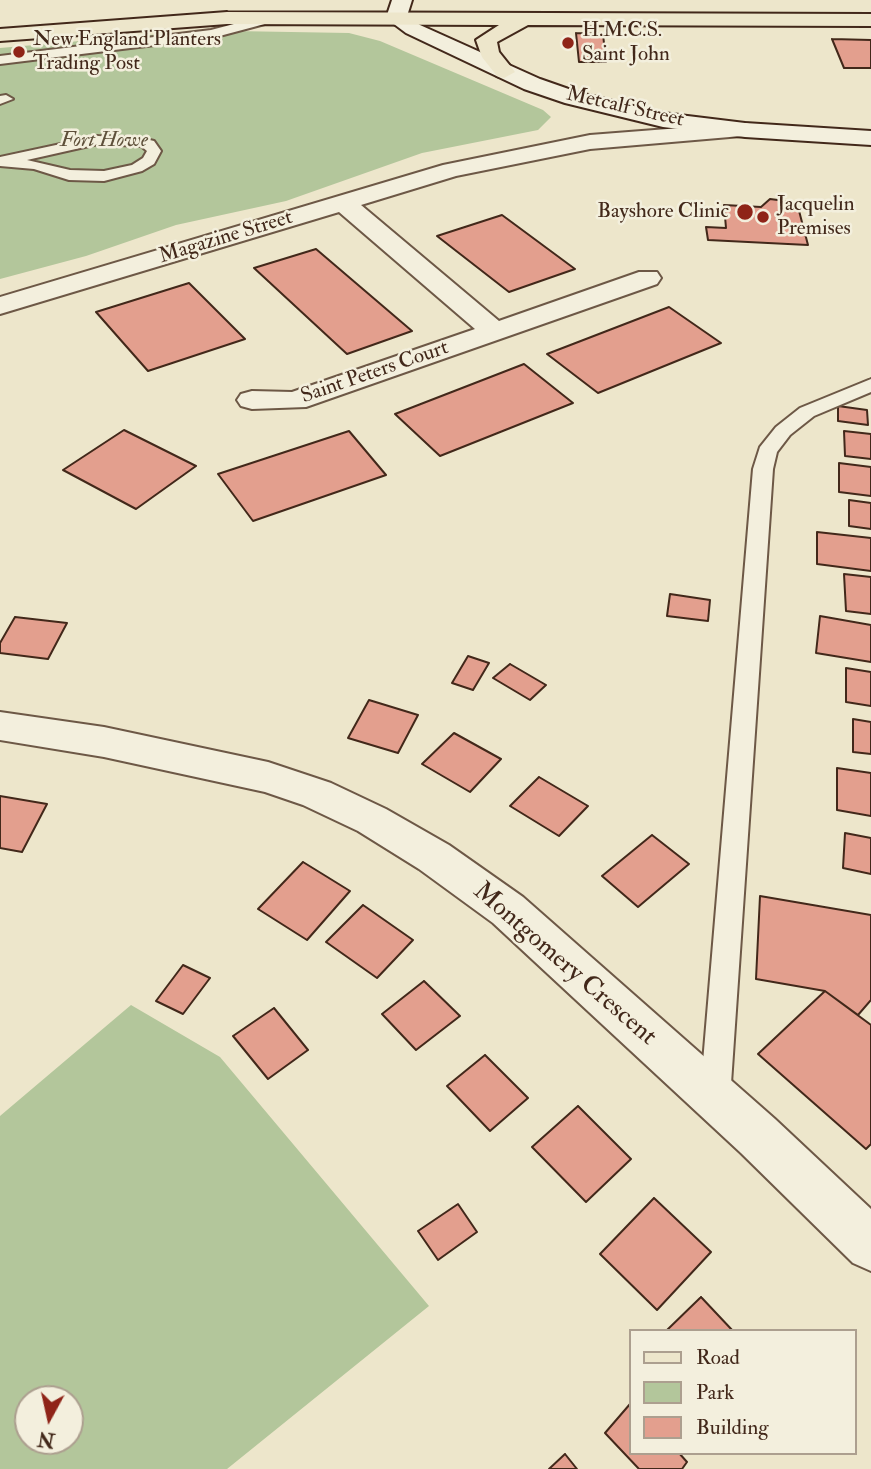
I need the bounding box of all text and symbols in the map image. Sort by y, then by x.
place label: H.M.C.S. Saint John [582,18,670,68]
place label: New England Planters Trading Post [33,27,221,77]
marker: H.M.C.S. Saint John [560,35,576,51]
marker: New England Planters Trading Post [11,44,27,60]
street label: Metcalf Street [564,82,686,134]
park label: Fort Howe [60,128,148,154]
place label: Jacquelin Premises [777,192,854,242]
place label: Bayshore Clinic [597,199,729,225]
marker: Bayshore Clinic [735,202,755,222]
street label: Magazine Street [156,206,296,270]
marker: Jacquelin Premises [755,209,771,225]
street label: Saint Peters Court [298,336,452,410]
street label: Montgomery Crescent [466,877,662,1053]
legend [630,1329,857,1455]
text: Road [696,1344,740,1371]
text: Park [696,1379,734,1406]
north arrow [14,1385,84,1455]
text: Building [696,1414,769,1441]
text: N [36,1426,56,1452]

